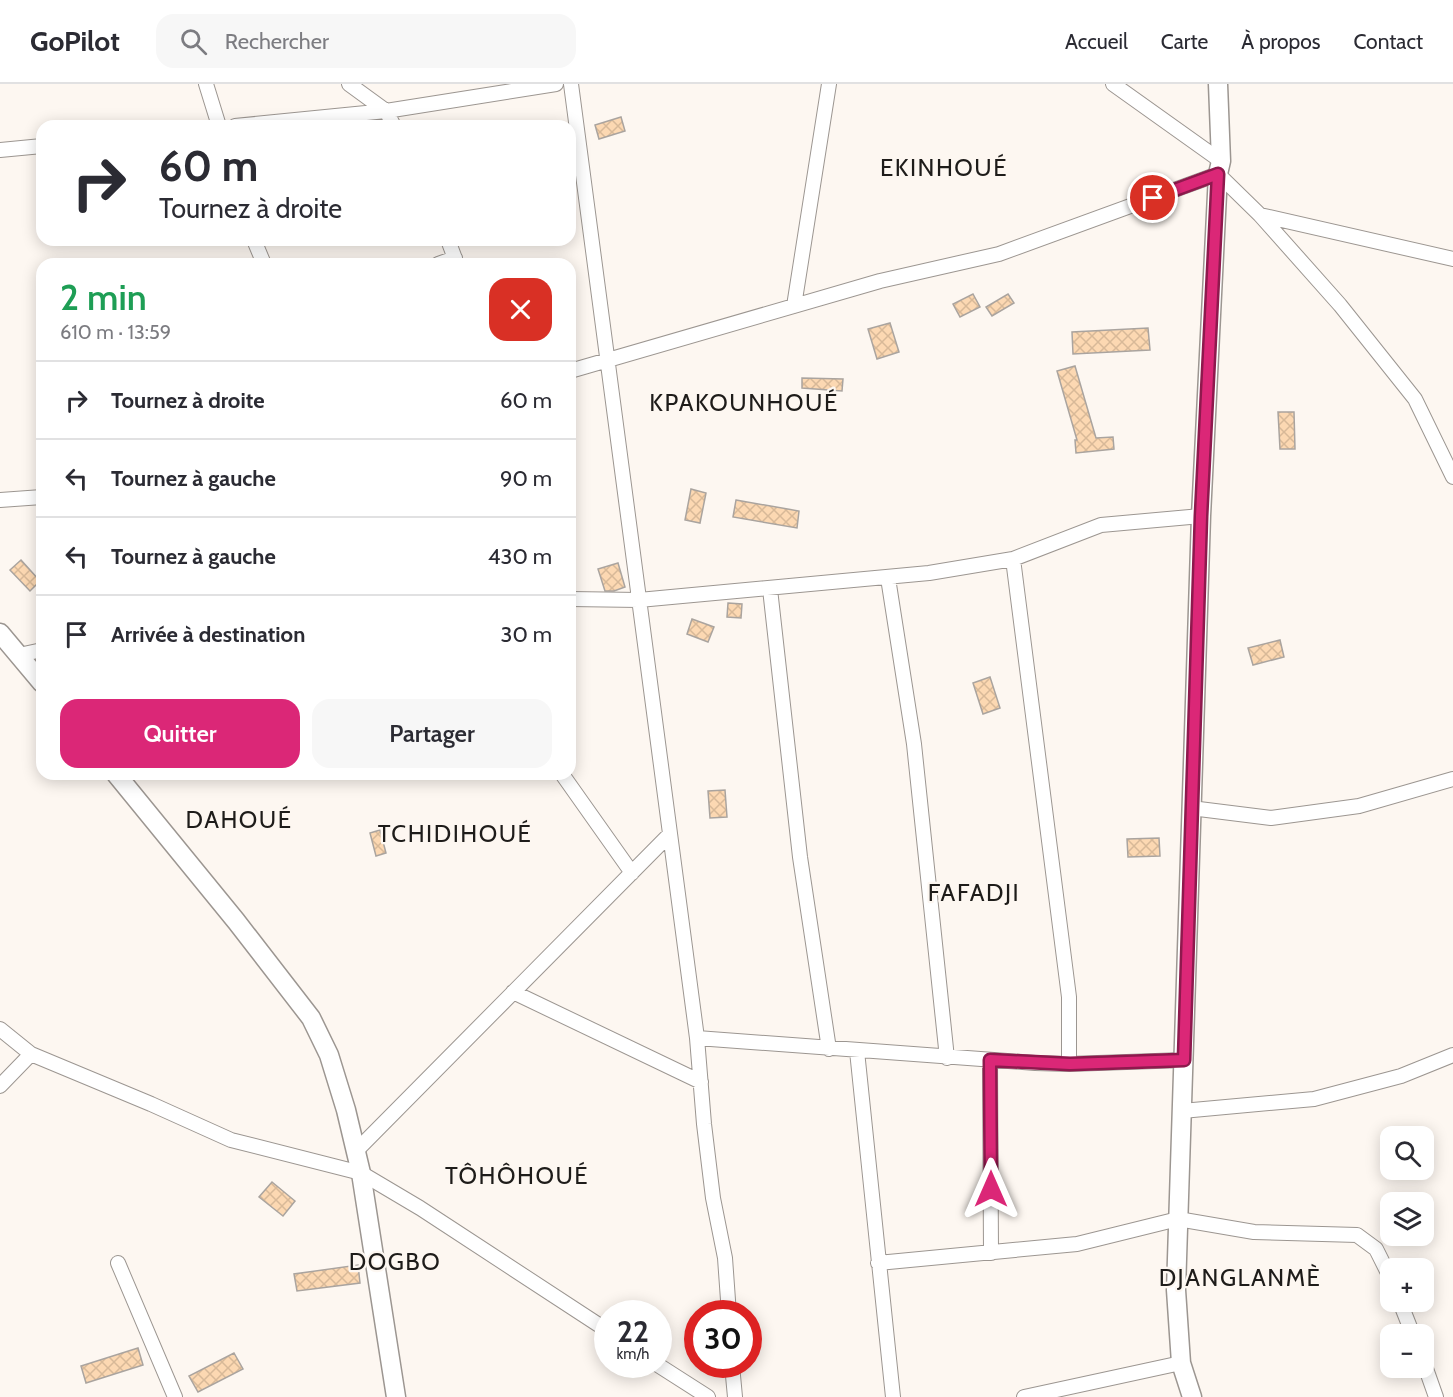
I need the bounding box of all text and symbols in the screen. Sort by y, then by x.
search box [156,14,576,68]
text: GoPilot [30,24,120,58]
icon: search [177,25,210,58]
text: Rechercher [225,28,329,55]
text: Accueil [1065,29,1128,54]
text: Carte [1161,29,1208,54]
text: À propos [1241,29,1320,54]
text: Contact [1353,29,1423,54]
text: 60 m [159,140,258,192]
icon: right [60,144,138,222]
district label: EKINHOUÉ [880,153,1008,182]
pin [1127,172,1178,223]
icon: arrive [1136,181,1169,214]
text: Tournez à droite [159,192,342,225]
text: 2 min [60,275,147,319]
button: close [489,278,552,341]
text: 610 m · 13:59 [60,320,171,344]
icon: right [60,384,93,417]
text: Tournez à droite [111,387,265,414]
text: 60 m [500,387,552,414]
district label: KPAKOUNHOUÉ [649,388,839,417]
icon: left [60,462,93,495]
text: Tournez à gauche [111,465,276,492]
text: 90 m [500,465,552,492]
icon: left [60,540,93,573]
text: Tournez à gauche [111,543,276,570]
text: 430 m [488,543,552,570]
icon: arrive [60,618,93,651]
text: Arrivée à destination [111,621,305,648]
text: 30 m [500,621,552,648]
button: Quitter [60,699,300,768]
button: Partager [312,699,552,768]
district label: DAHOUÉ [185,805,293,834]
district label: TCHIDIHOUÉ [378,819,532,848]
district label: FAFADJI [928,878,1020,907]
map controls [1380,1126,1434,1378]
button: search [1380,1126,1434,1180]
position arrow [959,1157,1023,1221]
district label: TÔHÔHOUÉ [445,1161,589,1190]
button: layers [1380,1192,1434,1246]
district label: DOGBO [349,1247,441,1276]
button: + [1380,1258,1434,1312]
district label: DJANGLANMÈ [1159,1263,1321,1292]
speed limit sign: 30 [684,1300,762,1378]
text: 22 [617,1313,649,1350]
button: − [1380,1324,1434,1378]
text: km/h [617,1345,649,1363]

